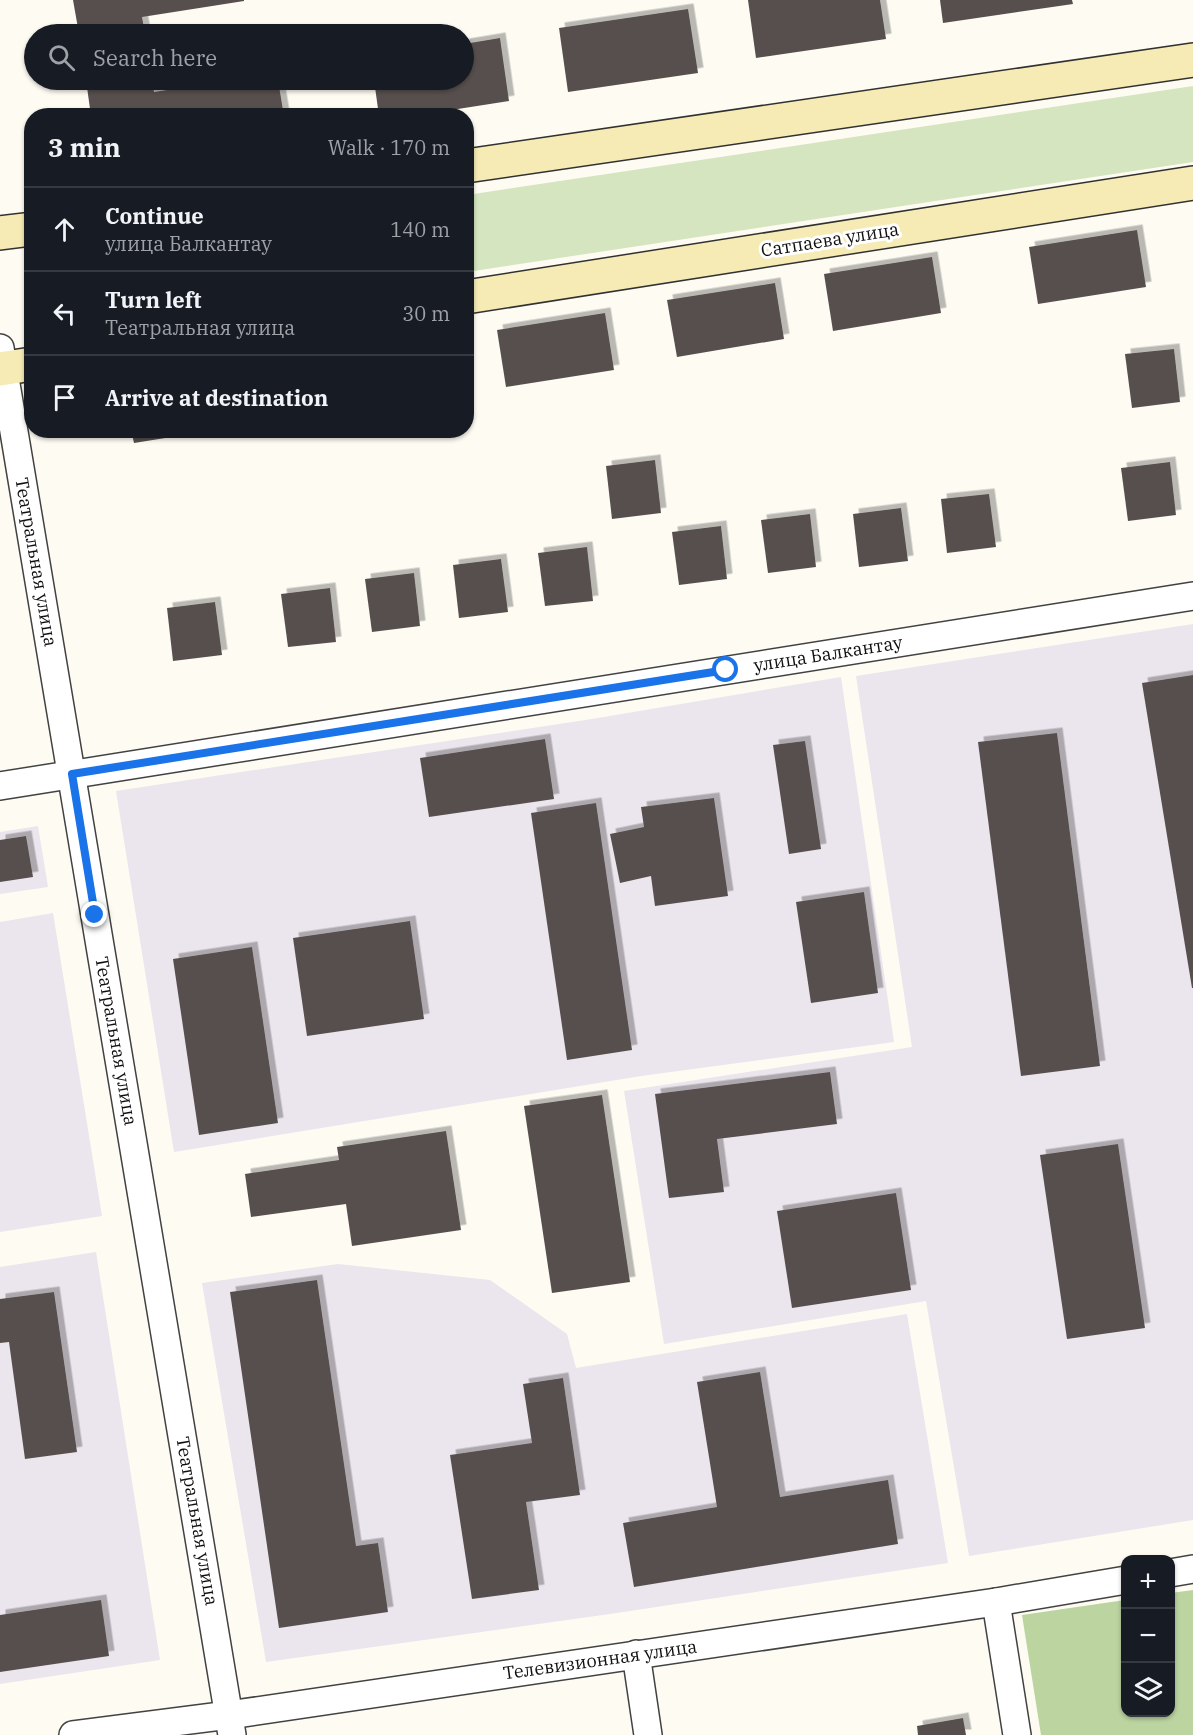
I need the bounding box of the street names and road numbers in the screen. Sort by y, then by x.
street label: Сатпаева улица [759,217,901,262]
street label: Театральная улица [10,476,63,648]
street label: улица Балкантау [752,630,904,677]
street label: Театральная улица [90,955,143,1127]
street label: Театральная улица [171,1435,224,1607]
street label: Телевизионная улица [501,1634,699,1685]

